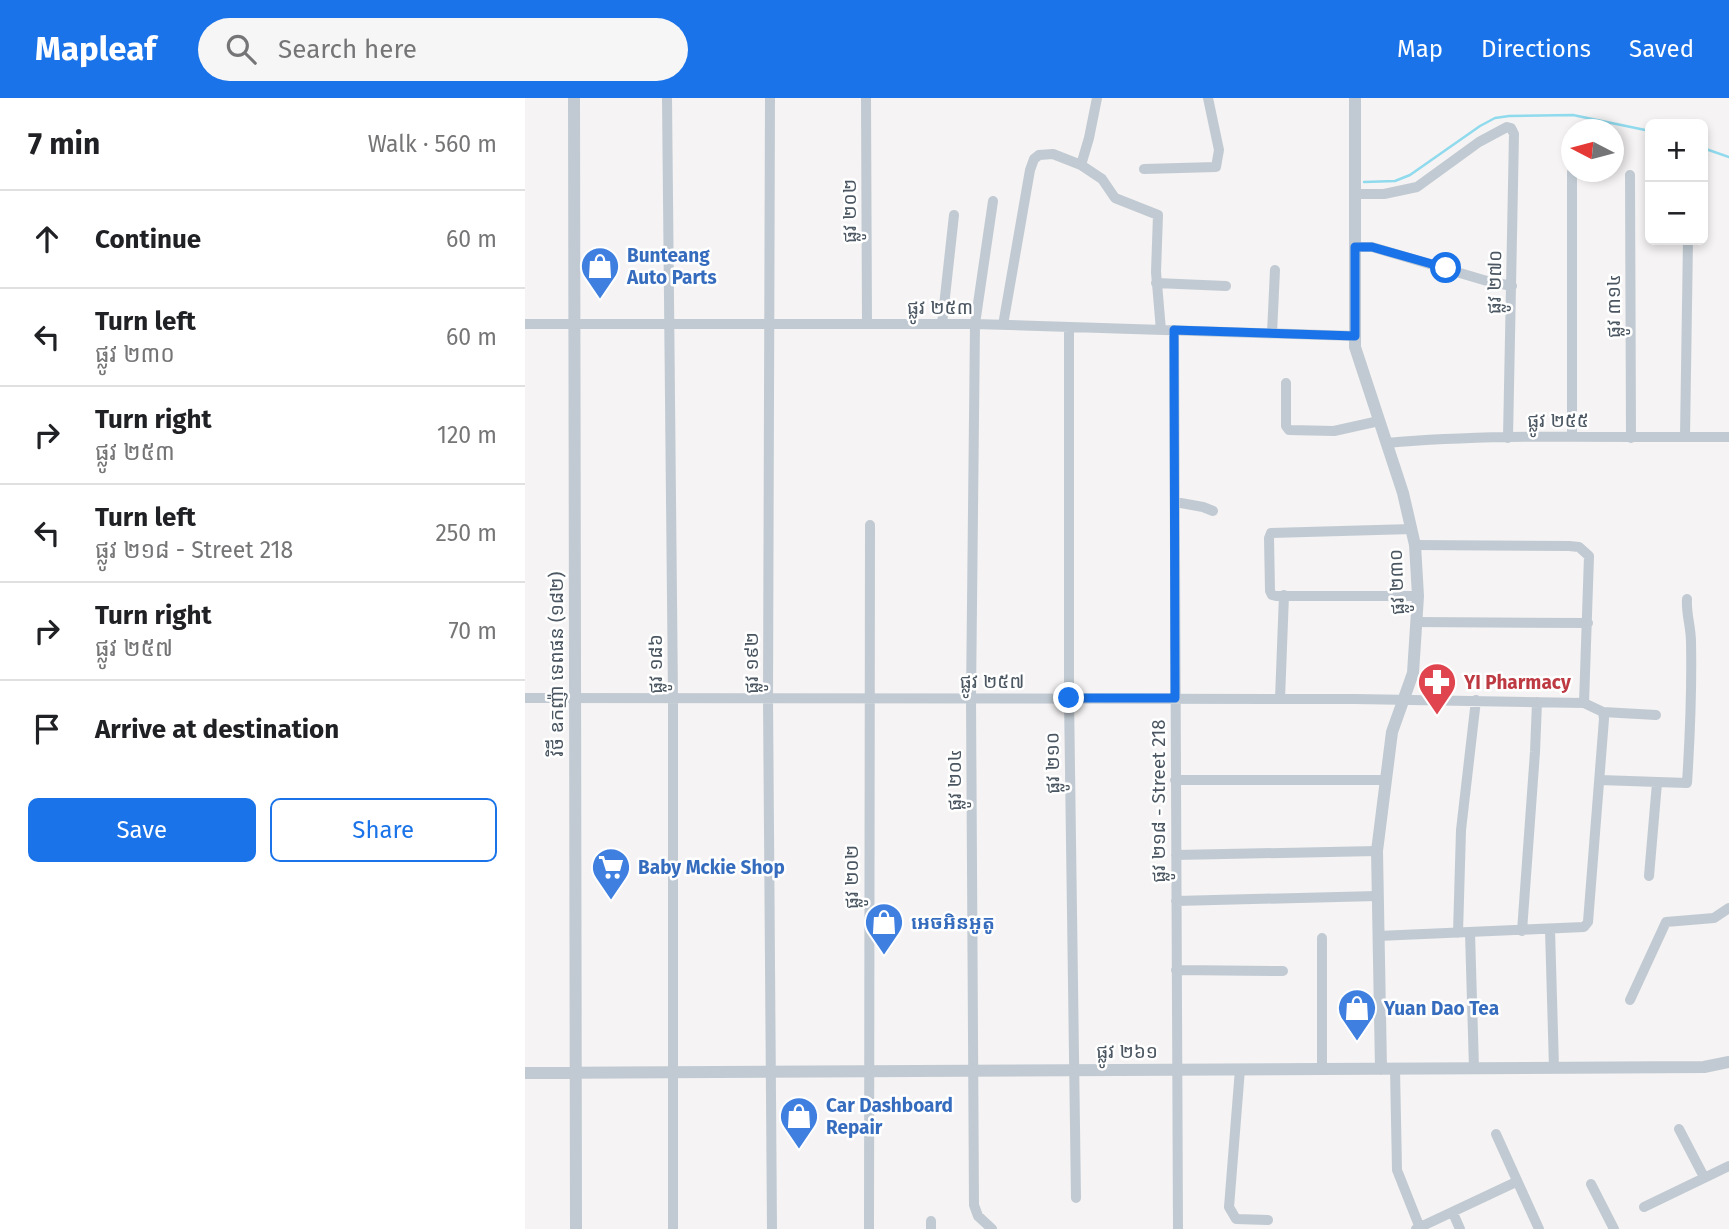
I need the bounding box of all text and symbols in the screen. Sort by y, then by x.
search box [198,18,688,81]
text: Mapleaf [35,29,156,69]
icon: search [222,30,260,68]
text: Search here [278,34,417,65]
text: Map [1397,35,1443,63]
text: Directions [1481,35,1591,63]
text: Saved [1629,35,1694,63]
north arrow [1561,119,1624,182]
map controls [1645,119,1708,245]
button: + [1645,119,1708,182]
text: 7 min [28,126,100,162]
text: Walk · 560 m [368,130,497,158]
street label: ផ្លូវ ២០២ [838,179,867,243]
button: − [1645,182,1708,245]
icon: ahead [28,220,66,258]
text: Continue [95,224,201,255]
text: 60 m [446,225,497,253]
place label: Bunteang Auto Parts [626,244,717,289]
shop icon: Bunteang Auto Parts [579,245,621,300]
street label: ផ្លូវ ២៧០ [1482,250,1512,315]
route start [1430,252,1461,283]
street label: ផ្លូវ ៣១៤ [1602,274,1631,338]
street label: ផ្លូវ ២៥៣ [907,296,973,325]
text: Turn left [95,306,196,337]
icon: left [28,318,66,356]
text: 60 m [446,323,497,351]
text: ផ្លូវ ២៣០ [95,340,175,368]
text: Turn right [95,404,212,435]
street label: ផ្លូវ ២៥៥ [1527,409,1589,438]
icon: right [28,416,66,454]
text: 120 m [437,421,497,449]
text: ផ្លូវ ២៥៣ [95,438,175,466]
text: Turn left [95,502,196,533]
icon: left [28,514,66,552]
text: 250 m [435,519,497,547]
text: ផ្លូវ ២១៨ - Street 218 [95,536,293,564]
street label: ផ្លូវ ២៣០ [1384,548,1415,615]
street label: វិថី ឧកញ៉ា ទេពផន (១៨២) [545,572,568,757]
text: Turn right [95,600,212,631]
icon: right [28,612,66,650]
text: 70 m [448,617,497,645]
street label: ផ្លូវ ១៩២ [740,632,769,694]
text: ផ្លូវ ២៥៧ [95,634,173,662]
street label: ផ្លូវ ១៨៦ [644,634,673,694]
pharmacy icon: YI Pharmacy [1416,661,1458,716]
street label: ផ្លូវ ២៥៧ [960,670,1024,699]
place label: YI Pharmacy [1463,671,1571,694]
route end [1053,682,1084,713]
icon: arrive [28,710,66,748]
text: Arrive at destination [95,714,339,745]
street label: ផ្លូវ ២១៨ - Street 218 [1147,719,1176,883]
street label: ផ្លូវ ២១០ [1040,732,1070,794]
street label: ផ្លូវ ២០៤ [943,749,972,811]
button: Save [28,798,256,862]
button: Share [270,798,497,862]
street label: ផ្លូវ ២០២ [840,845,869,909]
supermarket icon: Baby Mckie Shop [590,846,632,901]
place label: Baby Mckie Shop [638,856,785,879]
shop icon: អេចអិនអូតូ [863,901,905,956]
place label: អេចអិនអូតូ [911,911,995,934]
shop icon: Yuan Dao Tea [1336,987,1378,1042]
place label: Yuan Dao Tea [1383,997,1499,1020]
street label: ផ្លូវ ២៦១ [1096,1040,1158,1069]
place label: Car Dashboard Repair [826,1094,953,1139]
shop icon: Car Dashboard Repair [778,1095,820,1150]

